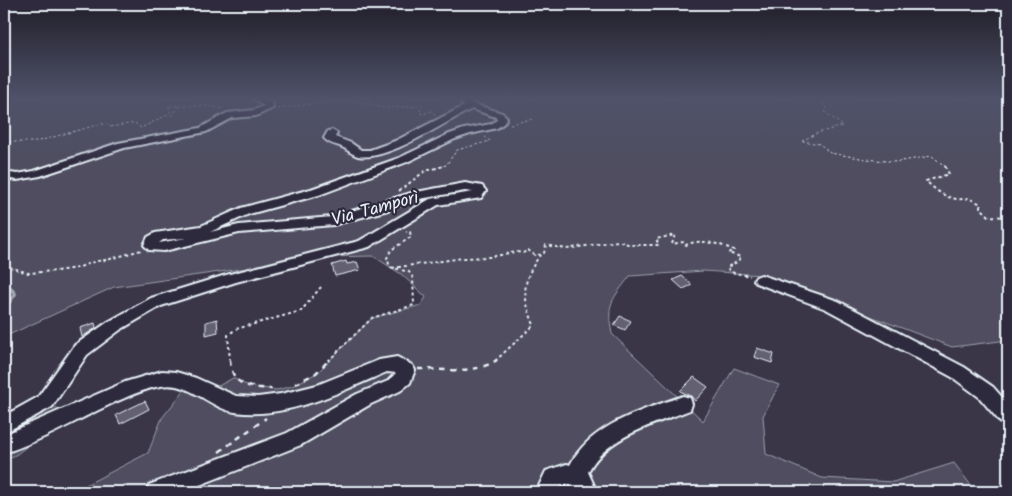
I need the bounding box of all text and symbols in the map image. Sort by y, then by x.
street label: Via Tamporì [329,184,423,235]

